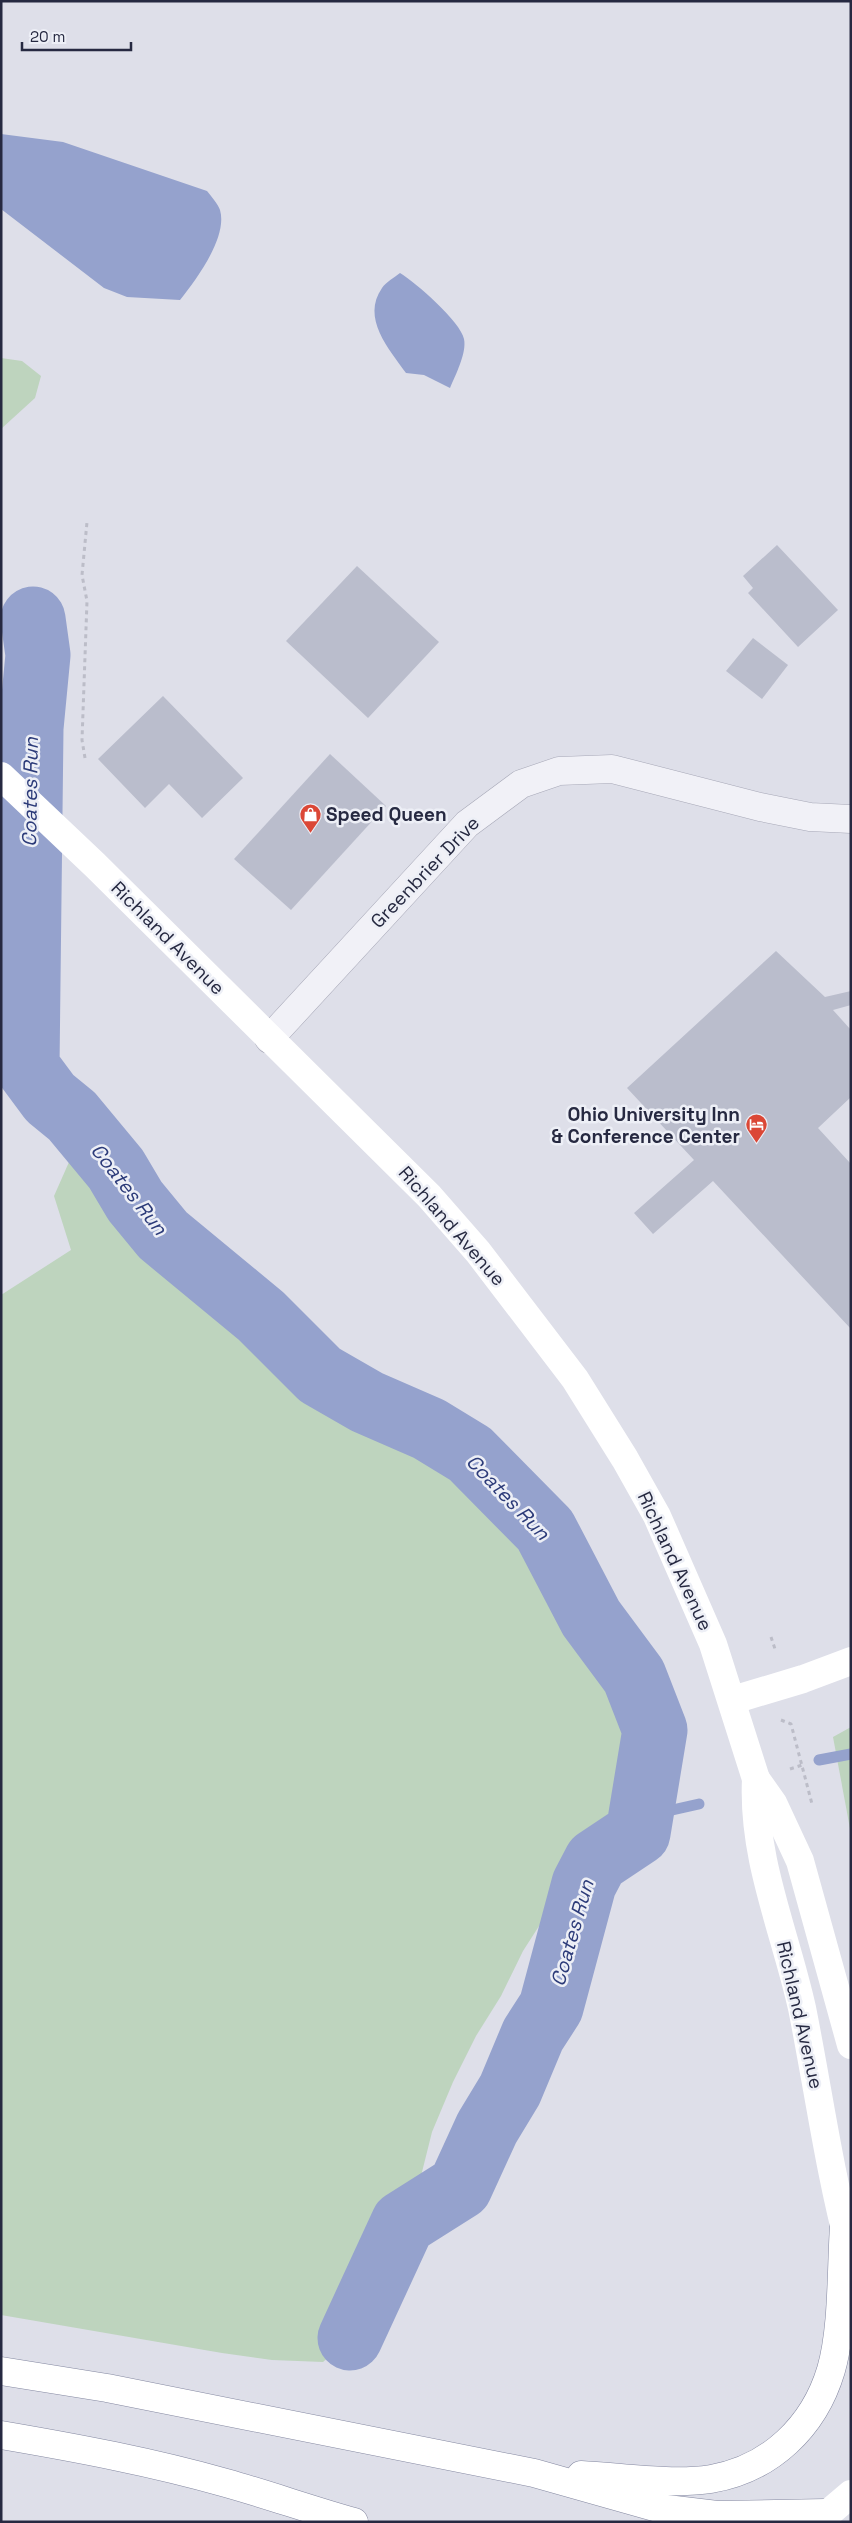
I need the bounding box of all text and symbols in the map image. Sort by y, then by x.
scale bar [22,20,131,52]
text: 20 m [30,27,65,46]
water label: Coates Run [16,736,44,847]
shop icon: Speed Queen [298,802,322,833]
place label: Speed Queen [326,802,447,827]
street label: Greenbrier Drive [365,811,485,933]
street label: Richland Avenue [106,876,230,1000]
place label: Ohio University Inn & Conference Center [551,1102,740,1149]
hotel icon: Ohio University Inn & Conference Center [744,1113,768,1144]
water label: Coates Run [85,1138,173,1241]
street label: Richland Avenue [393,1161,511,1291]
water label: Coates Run [461,1449,556,1546]
street label: Richland Avenue [632,1487,718,1635]
water label: Coates Run [544,1876,600,1989]
street label: Richland Avenue [771,1939,829,2091]

